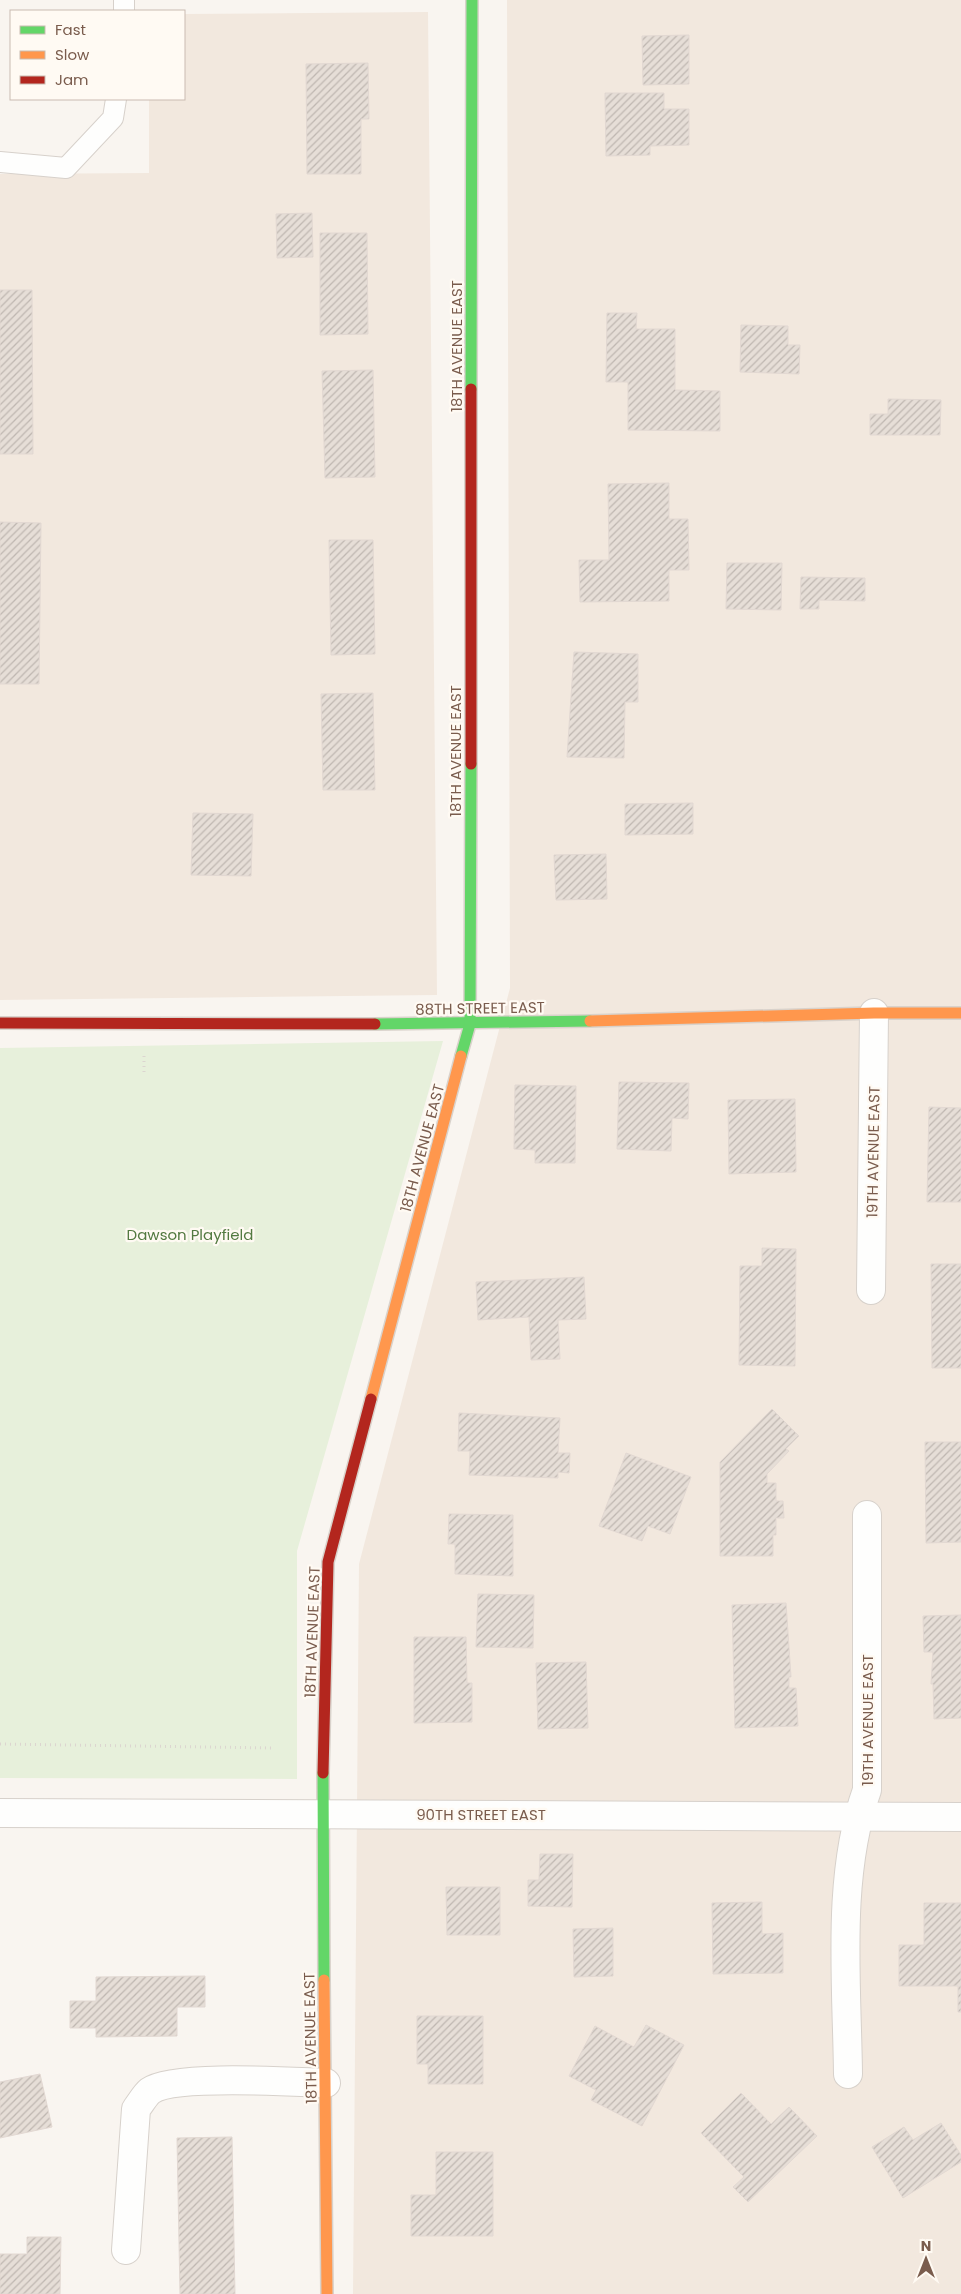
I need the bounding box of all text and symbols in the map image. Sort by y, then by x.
legend [10,10,185,100]
text: Fast [55,19,86,40]
text: Slow [55,44,90,65]
text: Jam [55,69,89,90]
street label: 18TH AVENUE EAST [446,280,467,412]
street label: 18TH AVENUE EAST [445,685,466,817]
street label: 88TH STREET EAST [415,996,545,1020]
street label: 18TH AVENUE EAST [395,1082,449,1214]
street label: 19TH AVENUE EAST [861,1086,885,1218]
park label: Dawson Playfield [127,1224,253,1245]
street label: 18TH AVENUE EAST [299,1566,325,1698]
street label: 19TH AVENUE EAST [857,1654,878,1786]
street label: 90TH STREET EAST [416,1804,546,1825]
street label: 18TH AVENUE EAST [298,1972,322,2104]
north arrow [901,2234,951,2284]
text: N [921,2236,931,2256]

